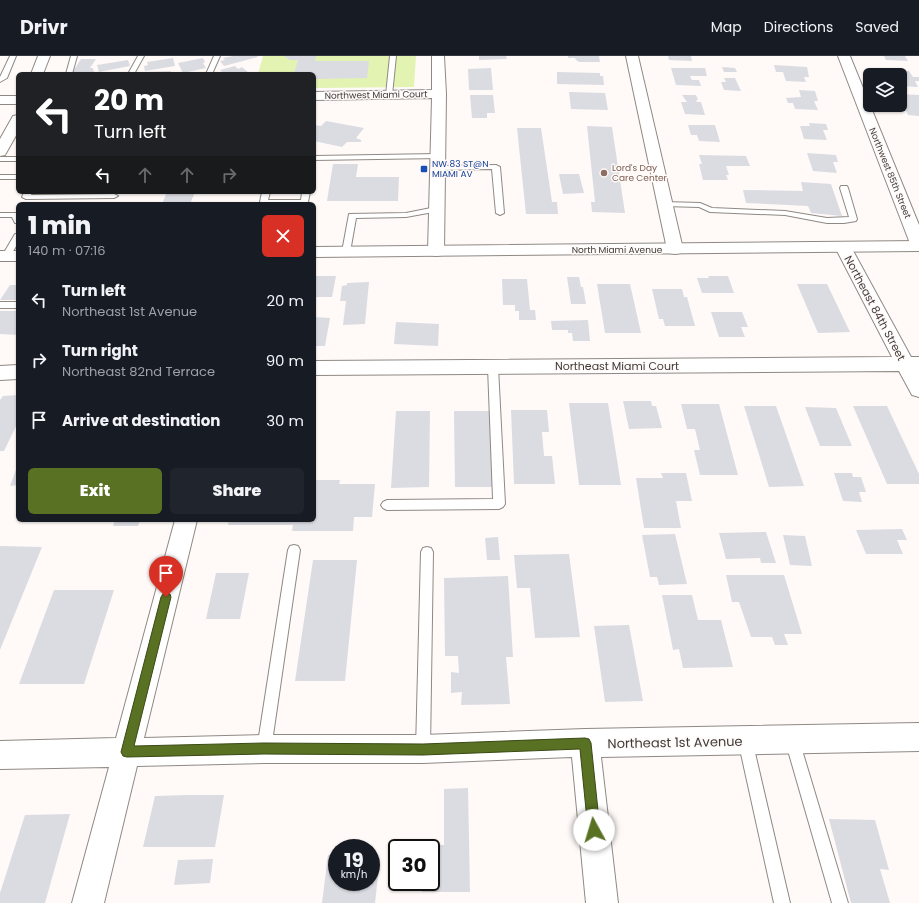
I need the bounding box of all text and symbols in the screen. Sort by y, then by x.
text: Drivr [20,14,68,41]
text: Map [711,17,742,37]
text: Directions [764,17,833,37]
text: Saved [855,17,899,37]
map controls [863,68,907,112]
button: layers [863,68,907,112]
text: 20 m [94,81,164,120]
icon: left [28,88,80,140]
street label: Northwest Miami Court [324,88,428,102]
text: Turn left [94,119,166,144]
street label: Northwest 85th Street [866,126,914,220]
place label: NW 83 ST@N MIAMI AV [432,158,489,180]
place label: Lord's Day Care Center [612,162,668,184]
icon: left [92,164,114,186]
icon: ahead [134,164,156,186]
icon: ahead [176,164,198,186]
icon: right [218,164,240,186]
marker: NW 83 ST@N MIAMI AV [419,164,429,174]
marker: Lord's Day Care Center [599,168,609,178]
text: 1 min [28,209,91,242]
button: close [262,215,304,257]
text: 140 m · 07:16 [28,241,106,260]
street label: North Miami Avenue [572,244,663,256]
street label: Northeast 84th Street [840,253,910,363]
text: Turn left [62,280,126,301]
icon: left [28,289,50,311]
text: 20 m [266,290,304,311]
text: Northeast 1st Avenue [62,302,197,321]
text: Turn right [62,340,138,361]
icon: right [28,349,50,371]
text: 90 m [266,350,304,371]
street label: Northeast Miami Court [555,358,679,374]
text: Northeast 82nd Terrace [62,362,215,381]
icon: arrive [28,409,50,431]
text: Arrive at destination [62,410,220,431]
text: 30 m [266,410,304,431]
button: Exit [28,468,162,514]
button: Share [170,468,304,514]
pin [149,556,183,597]
icon: arrive [155,562,177,584]
street label: Northeast 1st Avenue [607,732,743,753]
position arrow [573,809,615,851]
speed limit sign: 30 [388,839,440,891]
text: 19 [344,846,364,874]
text: km/h [341,867,367,882]

